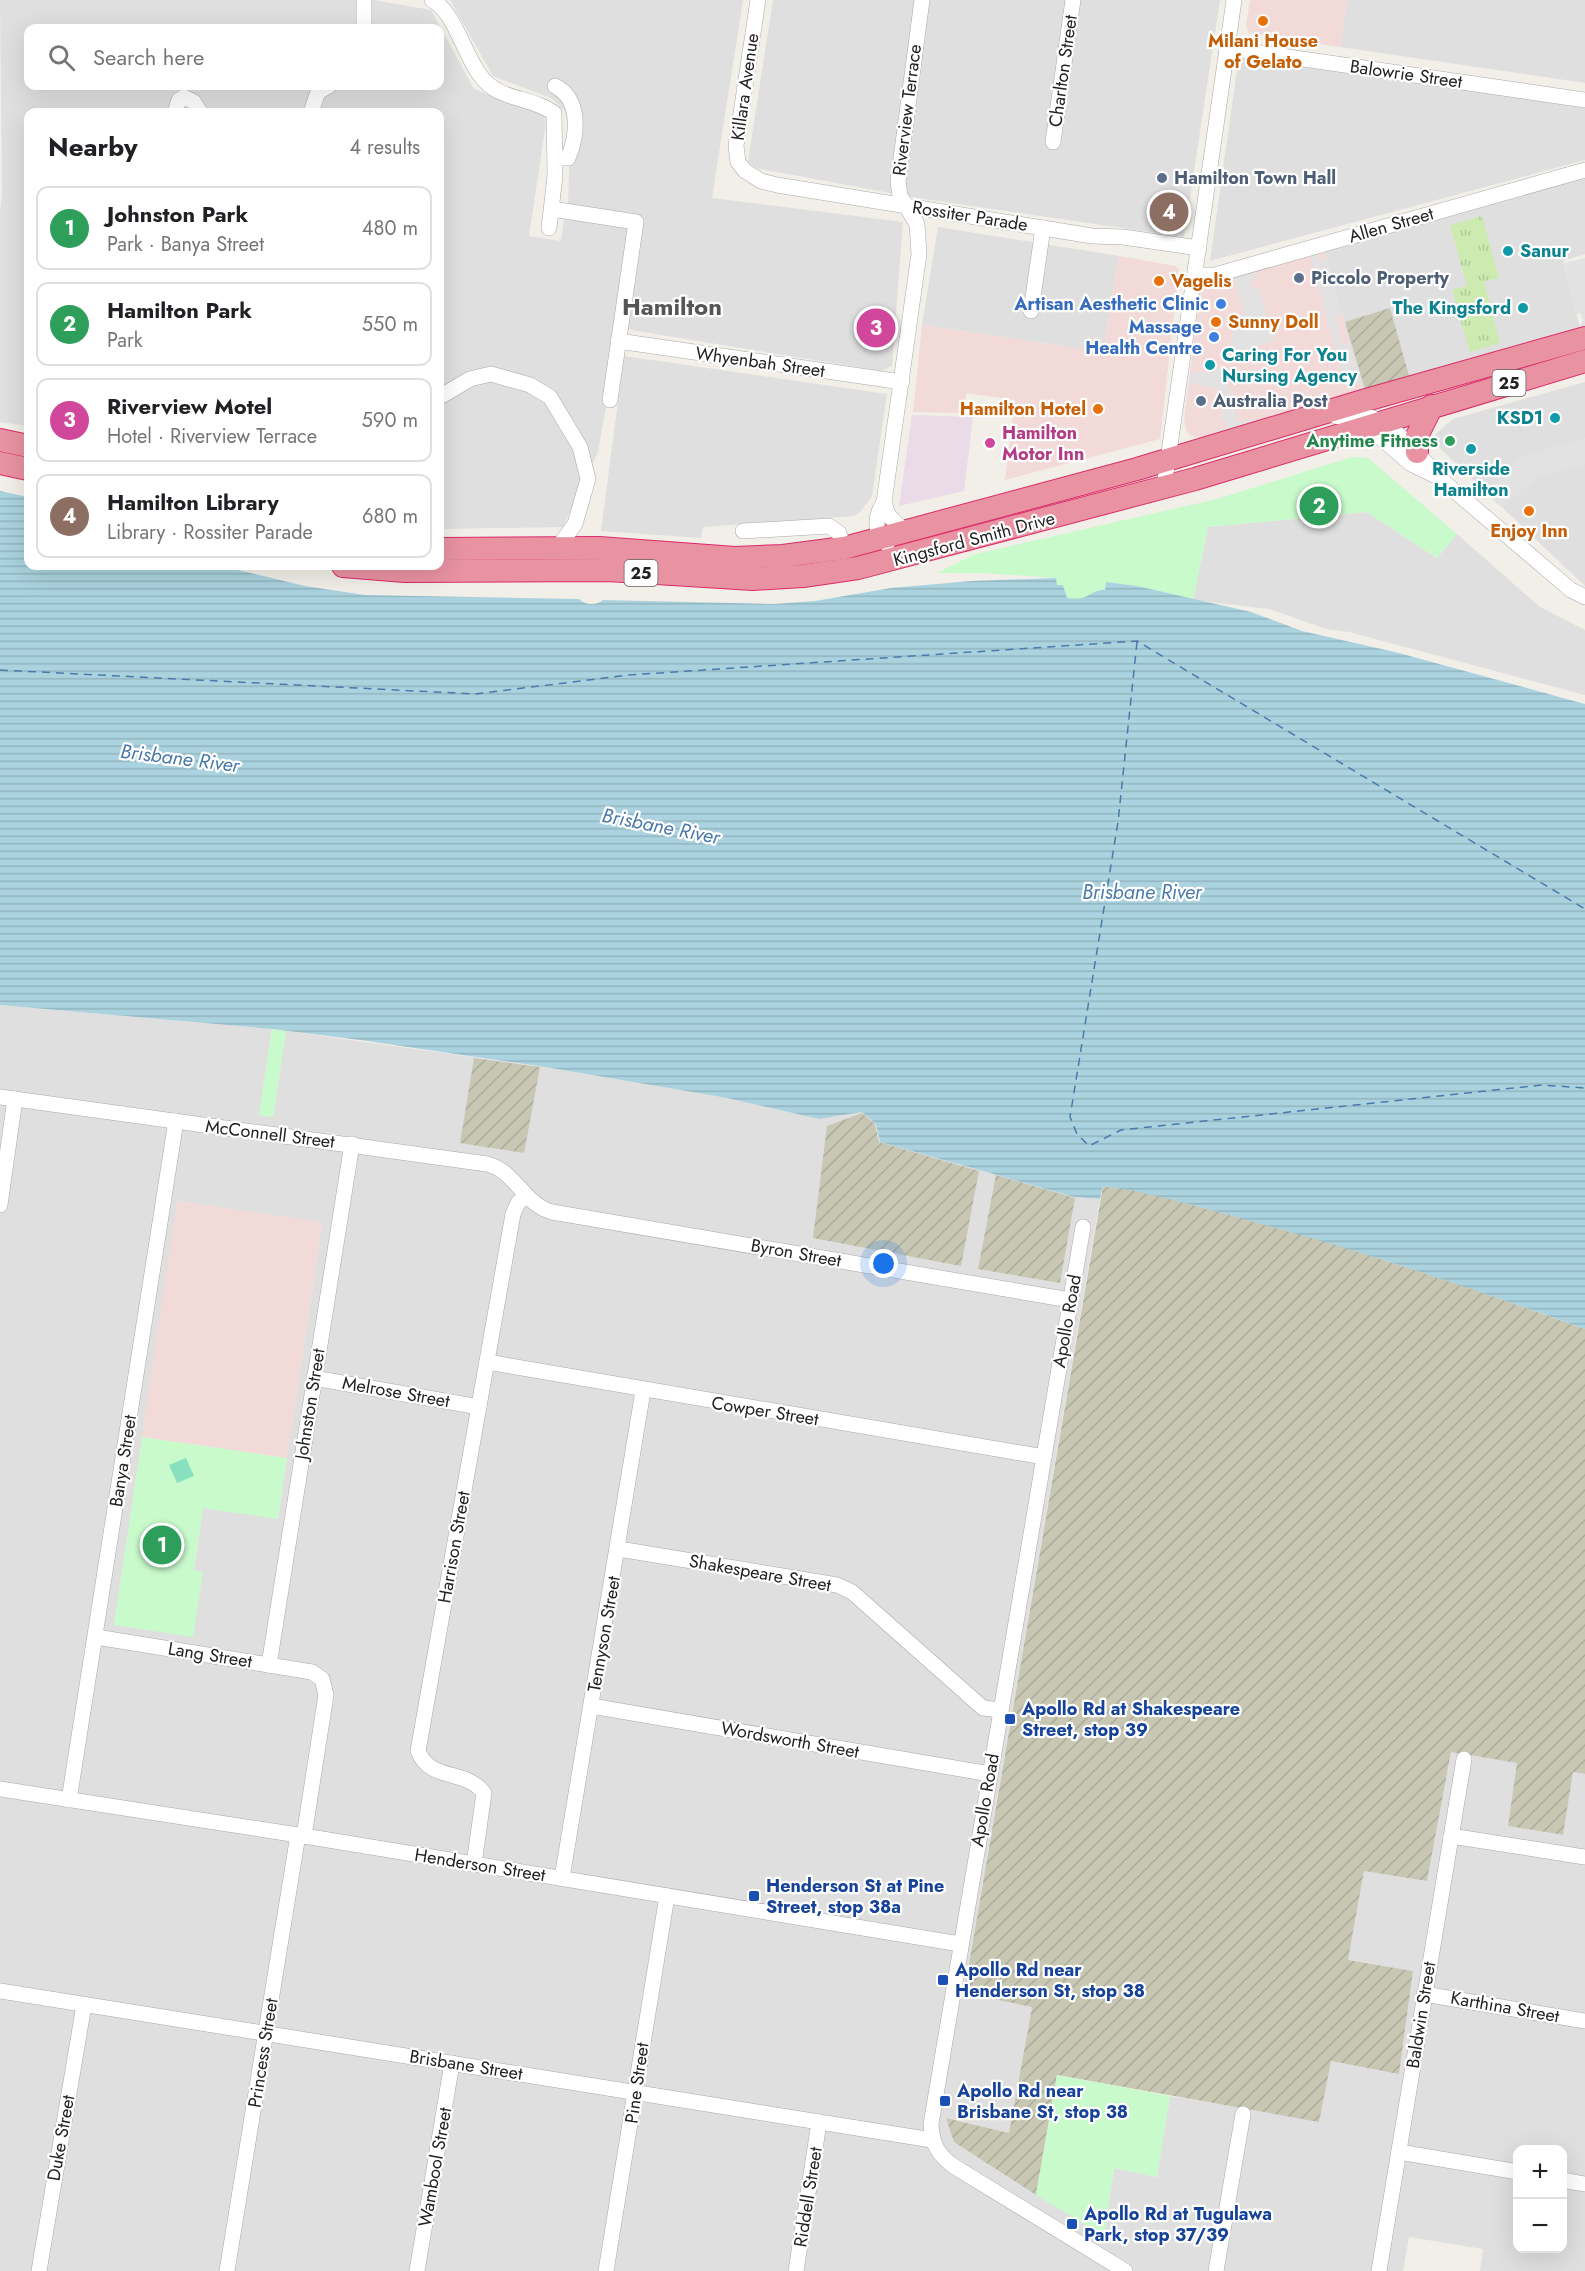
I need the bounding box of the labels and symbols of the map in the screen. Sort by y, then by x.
street label: Charlton Street [1042,13,1084,129]
marker: Milani House of Gelato [1256,14,1270,28]
place label: Milani House of Gelato [1208,28,1318,75]
street label: Killara Avenue [725,32,765,142]
street label: Riverview Terrace [886,43,928,177]
street label: Balowrie Street [1348,53,1464,95]
place label: Hamilton Town Hall [1174,165,1336,191]
marker: Hamilton Town Hall [1155,171,1169,185]
pin: 4 [1150,190,1188,234]
street label: Rossiter Parade [910,194,1030,238]
street label: Allen Street [1345,200,1437,250]
place label: Sanur [1520,238,1570,264]
marker: Sanur [1501,244,1515,258]
place label: Piccolo Property [1311,265,1450,291]
place label: Vagelis [1170,268,1231,294]
marker: Piccolo Property [1292,271,1306,285]
marker: Vagelis [1152,274,1166,288]
district label: Hamilton [622,289,722,324]
place label: Artisan Aesthetic Clinic [1013,291,1209,317]
place label: The Kingsford [1393,295,1511,321]
marker: Artisan Aesthetic Clinic [1214,297,1228,311]
marker: The Kingsford [1516,301,1530,315]
pin: 3 [856,306,896,350]
place label: Sunny Doll [1228,309,1319,335]
place label: Massage Health Centre [1085,314,1202,361]
marker: Sunny Doll [1209,315,1223,329]
marker: Massage Health Centre [1207,330,1221,344]
street label: Whyenbah Street [694,340,827,384]
place label: Caring For You Nursing Agency [1222,342,1358,389]
marker: Caring For You Nursing Agency [1203,358,1217,372]
road number: 25 [1492,370,1526,396]
place label: Australia Post [1212,388,1328,414]
marker: Australia Post [1194,394,1208,408]
place label: Hamilton Hotel [960,396,1086,422]
marker: Hamilton Hotel [1091,402,1105,416]
place label: KSD1 [1497,405,1543,431]
marker: KSD1 [1548,411,1562,425]
place label: Hamilton Motor Inn [1002,420,1084,467]
place label: Anytime Fitness [1305,428,1438,454]
marker: Anytime Fitness [1443,434,1457,448]
marker: Hamilton Motor Inn [983,436,997,450]
marker: Riverside Hamilton [1464,442,1478,456]
place label: Riverside Hamilton [1432,456,1510,503]
pin: 2 [1300,484,1338,528]
marker: Enjoy Inn [1522,504,1536,518]
street label: Kingsford Smith Drive [890,505,1058,573]
place label: Enjoy Inn [1490,518,1568,544]
road number: 25 [624,560,658,586]
water label: Brisbane River [119,737,242,780]
water label: Brisbane River [599,801,724,852]
water label: Brisbane River [1082,878,1203,907]
street label: McConnell Street [204,1113,337,1155]
street label: Byron Street [749,1232,844,1274]
your location [869,1249,898,1278]
street label: Apollo Road [1046,1272,1088,1370]
street label: Johnston Street [288,1346,332,1463]
street label: Melrose Street [340,1370,452,1414]
street label: Cowper Street [710,1390,821,1432]
street label: Banya Street [103,1412,143,1509]
street label: Harrison Street [431,1488,477,1605]
pin: 1 [142,1522,182,1568]
street label: Shakespeare Street [687,1548,834,1598]
street label: Tennyson Street [581,1573,627,1694]
street label: Lang Street [166,1636,255,1675]
place label: Apollo Rd at Shakespeare Street, stop 39 [1021,1696,1240,1743]
marker: Apollo Rd at Shakespeare Street, stop 39 [1003,1712,1017,1726]
street label: Wordsworth Street [719,1715,862,1765]
street label: Apollo Road [964,1751,1006,1849]
street label: Henderson Street [413,1842,548,1888]
place label: Henderson St at Pine Street, stop 38a [766,1873,944,1920]
marker: Henderson St at Pine Street, stop 38a [747,1889,761,1903]
place label: Apollo Rd near Henderson St, stop 38 [954,1957,1145,2004]
street label: Baldwin Street [1400,1959,1442,2070]
marker: Apollo Rd near Henderson St, stop 38 [936,1973,950,1987]
street label: Karthina Street [1449,1985,1562,2029]
street label: Princess Street [242,1996,285,2110]
street label: Pine Street [618,2040,656,2125]
street label: Brisbane Street [408,2043,525,2087]
place label: Apollo Rd near Brisbane St, stop 38 [956,2078,1128,2125]
street label: Duke Street [41,2092,81,2183]
marker: Apollo Rd near Brisbane St, stop 38 [938,2094,952,2108]
street label: Wambool Street [412,2104,458,2229]
street label: Riddell Street [787,2144,829,2249]
place label: Apollo Rd at Tugulawa Park, stop 37/39 [1083,2201,1272,2248]
marker: Apollo Rd at Tugulawa Park, stop 37/39 [1065,2217,1079,2231]

